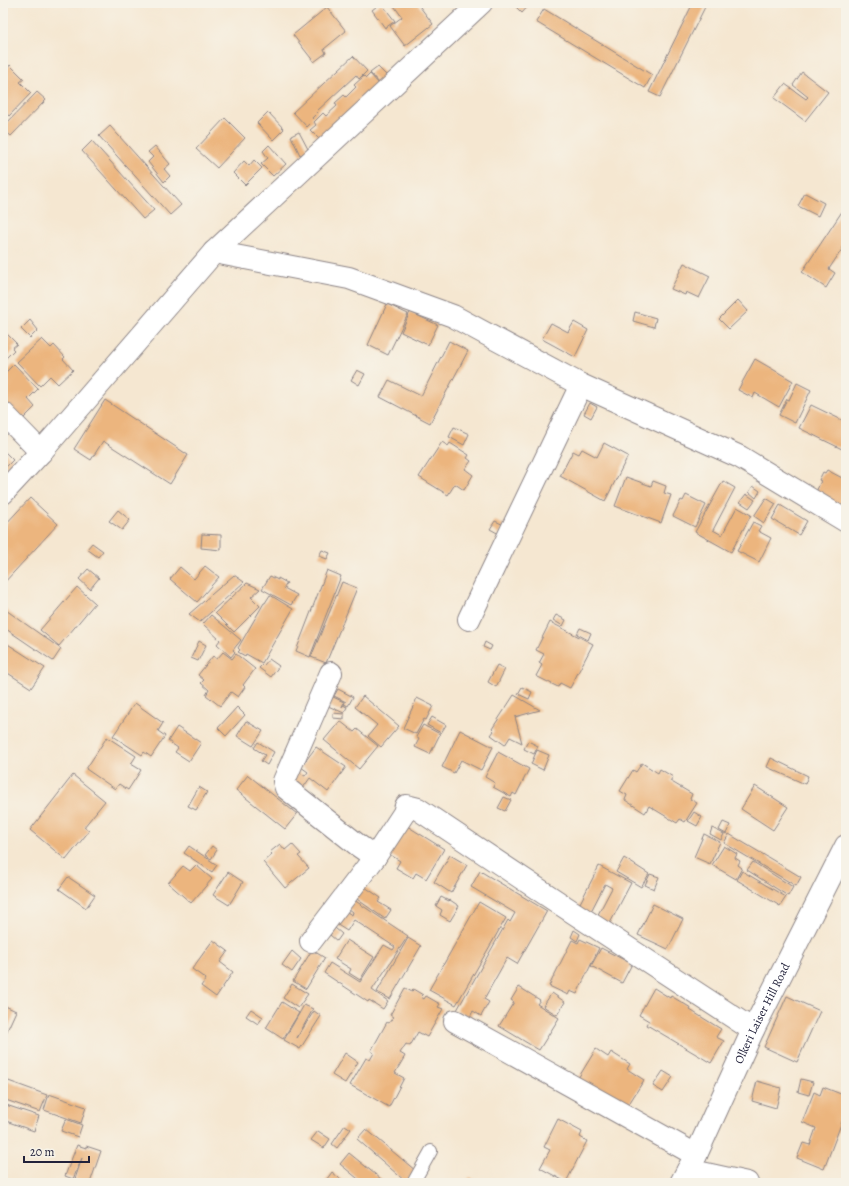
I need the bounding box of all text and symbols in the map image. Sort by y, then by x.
street label: Olkeri Laiser Hill Road [731,960,794,1067]
scale bar [24,1138,89,1164]
text: 20 m [30,1144,54,1160]

